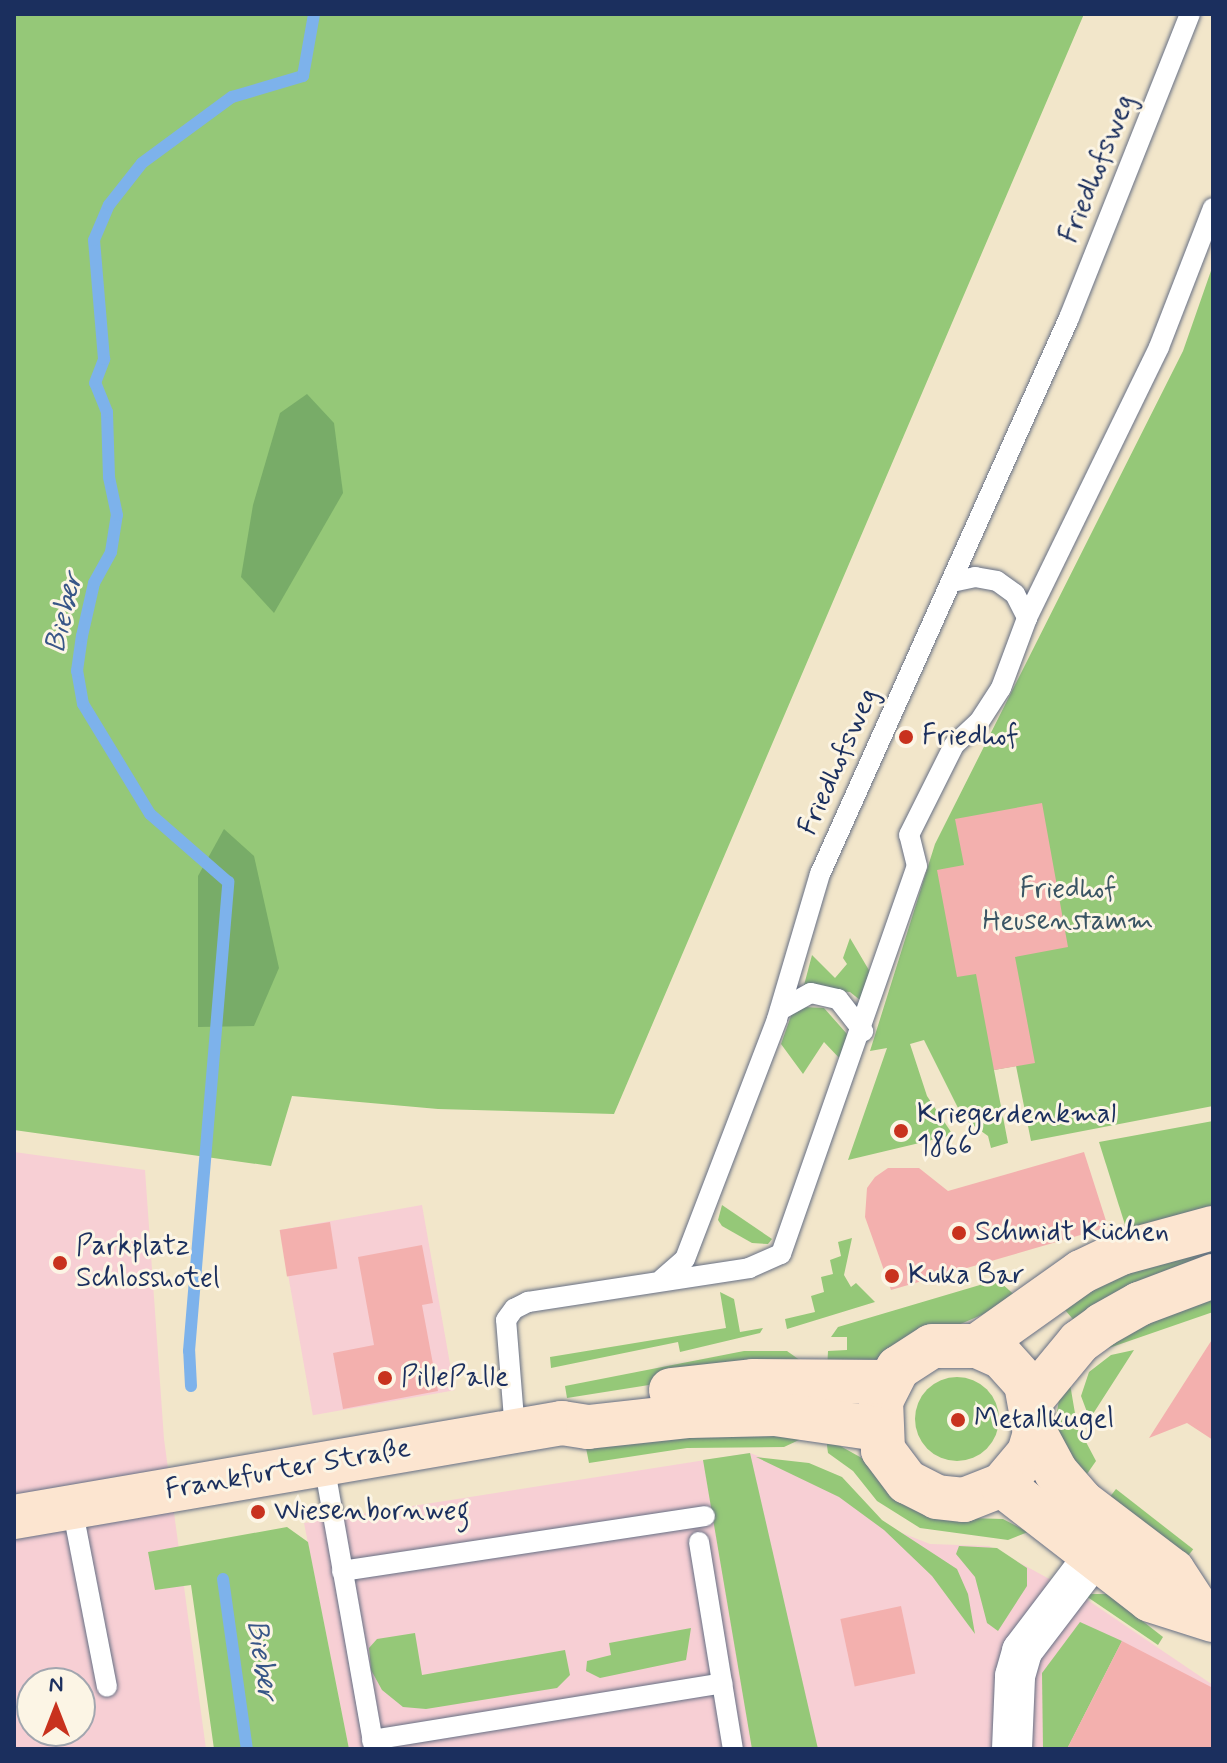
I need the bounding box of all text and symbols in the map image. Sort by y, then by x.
street label: Friedhofsweg [1053,90,1143,248]
water label: Bieber [38,569,92,657]
street label: Friedhofsweg [792,683,886,841]
place label: Friedhof [922,720,1019,754]
marker: Friedhof [897,728,915,746]
park label: Friedhof Heusenstamm [982,873,1154,939]
place label: Kriegerdenkmal 1866 [917,1098,1116,1164]
marker: Kriegerdenkmal 1866 [892,1122,910,1140]
place label: Schmidt Küchen [975,1216,1169,1250]
marker: Schmidt Küchen [950,1224,968,1242]
place label: Parkplatz Schlosshotel [76,1230,220,1296]
marker: Parkplatz Schlosshotel [51,1254,69,1272]
place label: Kuka Bar [908,1259,1021,1293]
marker: Kuka Bar [883,1267,901,1285]
place label: PillePalle [401,1361,509,1395]
marker: PillePalle [376,1369,394,1387]
place label: Metallkugel [974,1403,1114,1437]
marker: Metallkugel [949,1411,967,1429]
street label: Frankfurter Straße [165,1432,411,1508]
place label: Wiesenbornweg [274,1495,470,1529]
marker: Wiesenbornweg [249,1503,267,1521]
water label: Bieber [238,1617,284,1703]
north arrow [16,1667,96,1747]
text: N [49,1671,63,1699]

